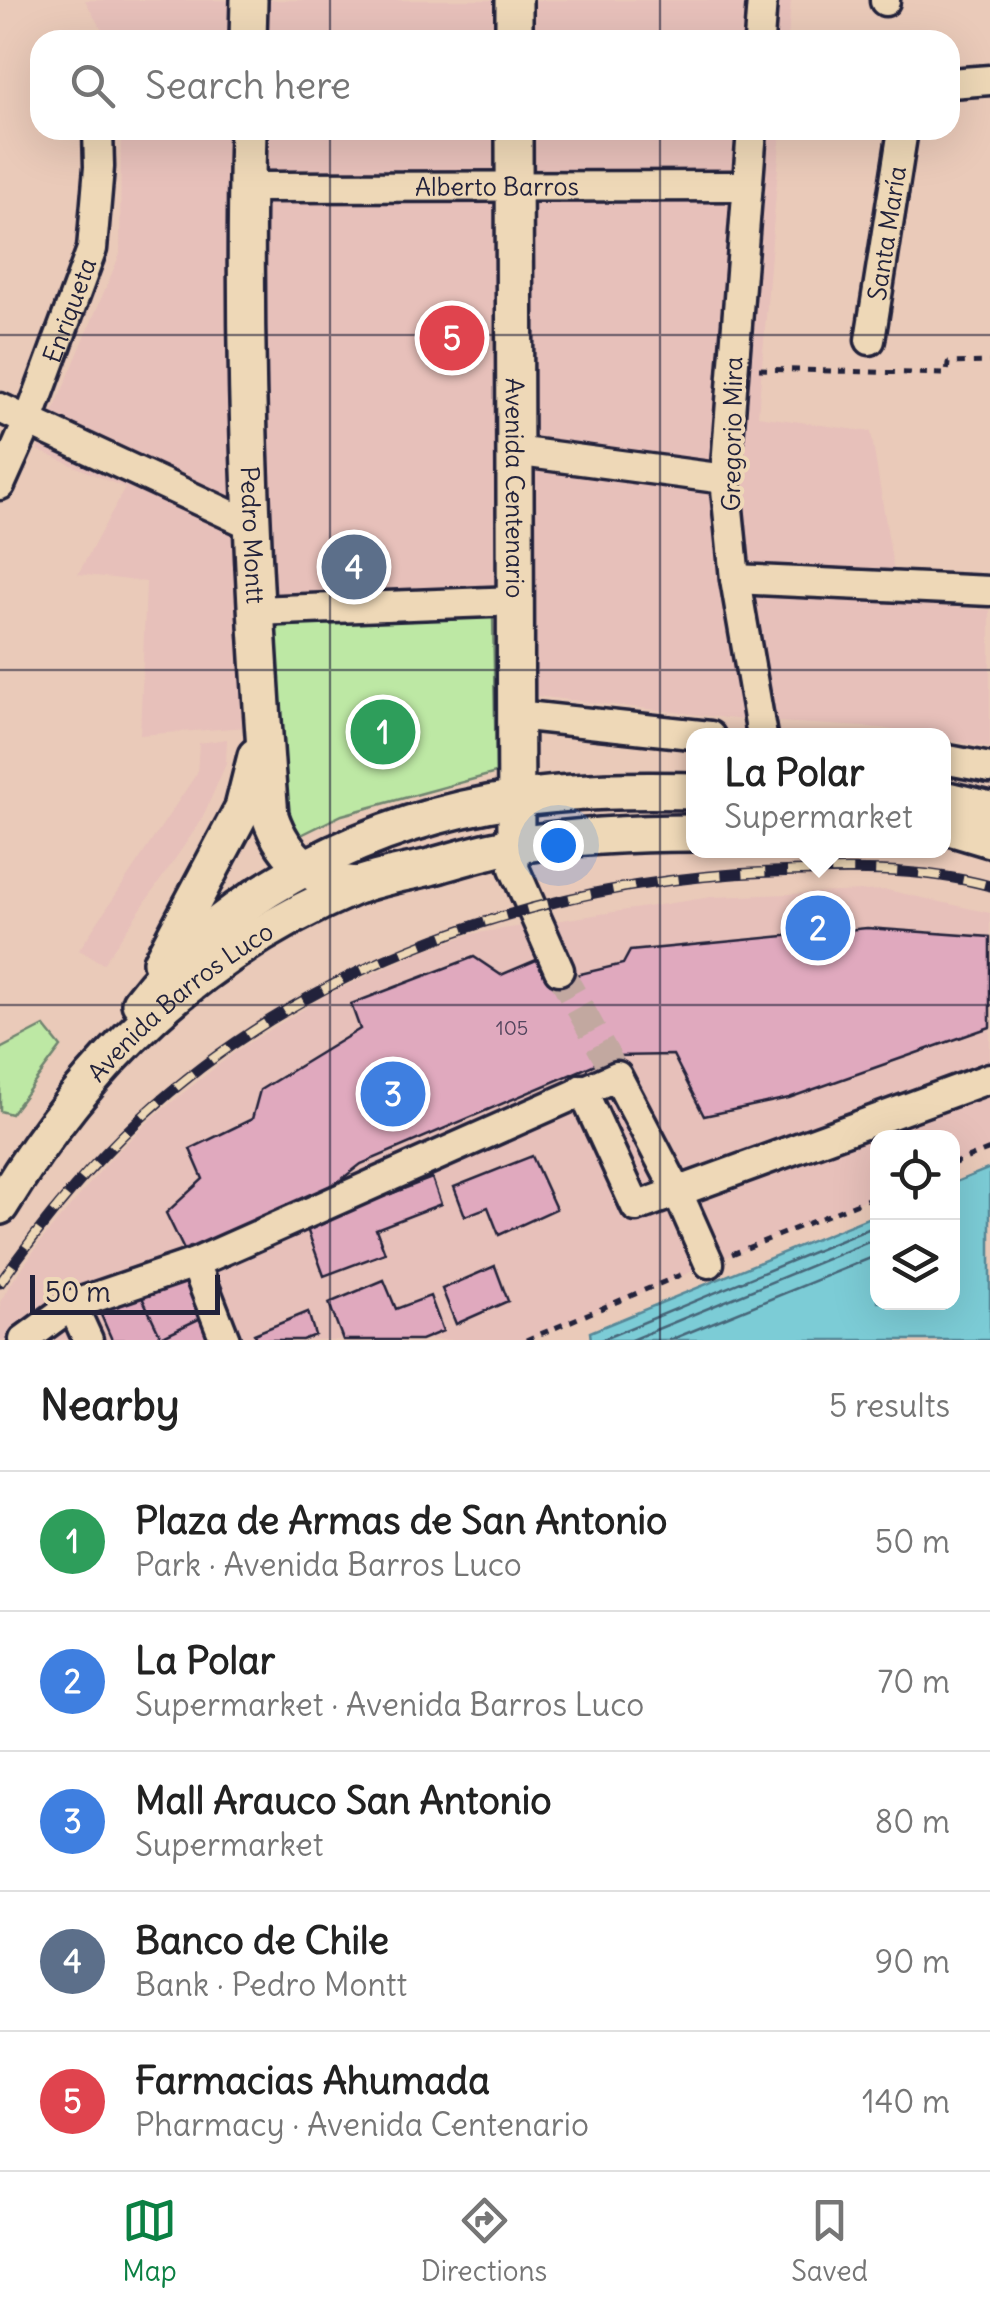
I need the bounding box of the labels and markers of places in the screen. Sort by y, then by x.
pin: 5 [420,300,484,376]
pin: 4 [322,530,386,604]
pin: 1 [350,694,416,770]
pin: 2 [786,890,850,966]
pin: 3 [360,1056,426,1132]

